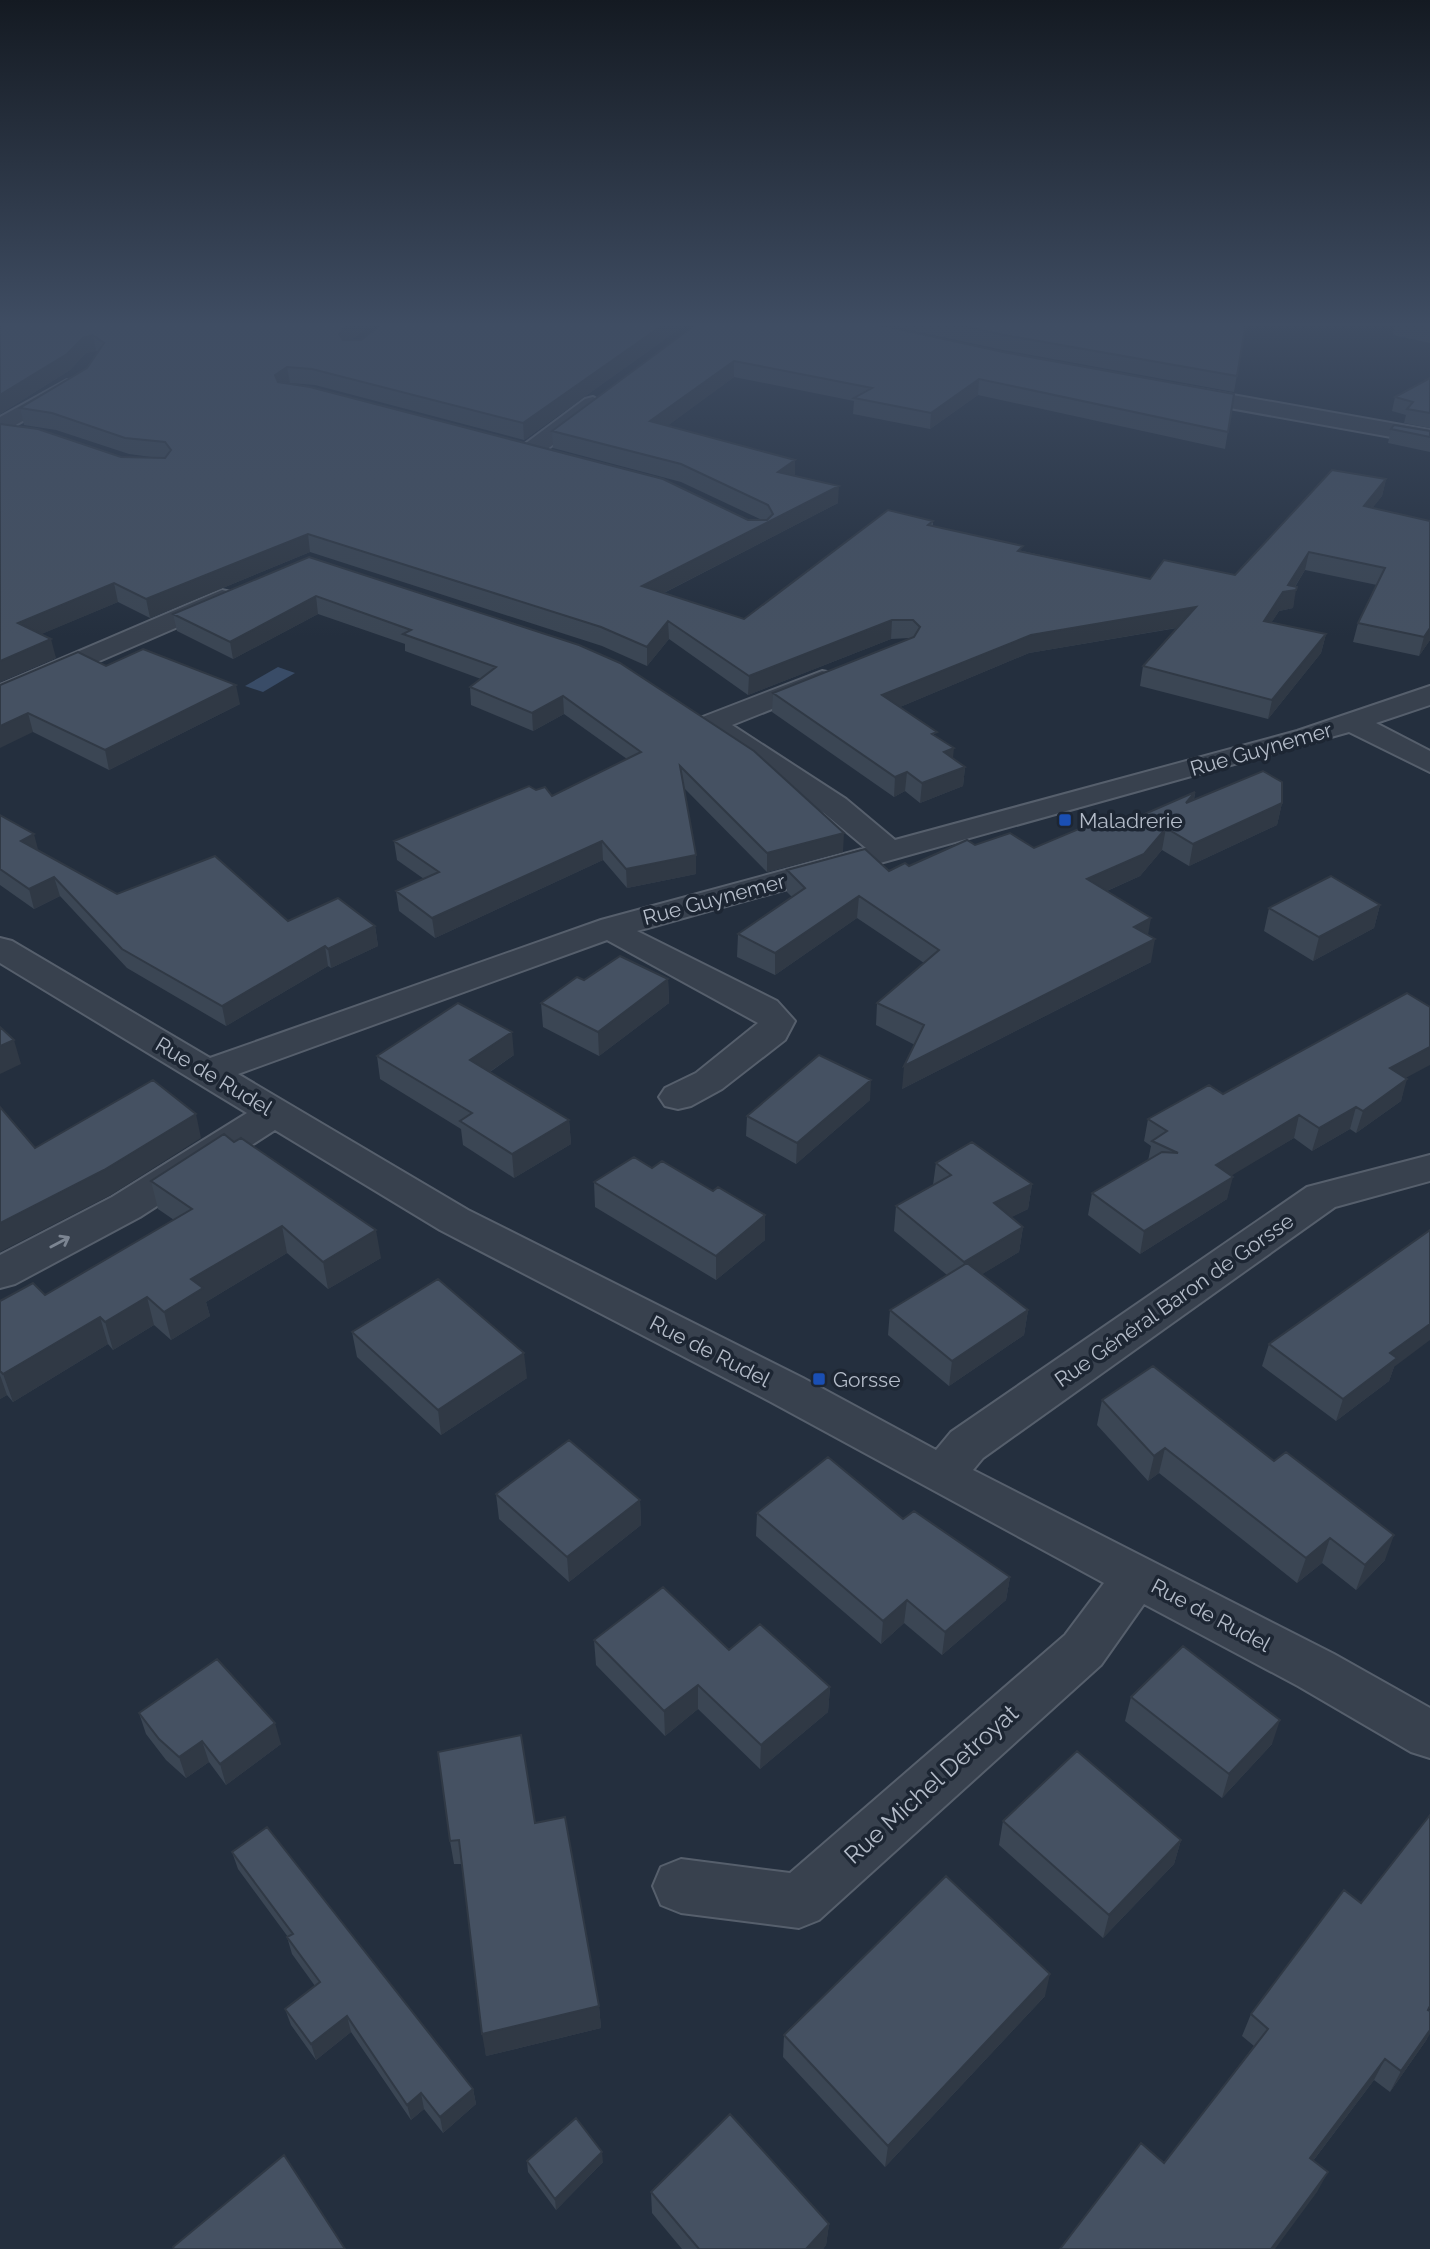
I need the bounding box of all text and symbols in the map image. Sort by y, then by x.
street label: Rue Guynemer [1187,717,1335,781]
place label: Maladrerie [1079,808,1183,833]
marker: Maladrerie [1057,812,1073,828]
street label: Rue Guynemer [640,868,788,930]
street label: Rue de Rudel [151,1031,277,1121]
street label: Rue Général Baron de Gorsse [1050,1208,1298,1392]
one-way arrow [50,1234,70,1248]
street label: Rue de Rudel [646,1310,775,1392]
place label: Gorsse [833,1367,901,1392]
marker: Gorsse [811,1371,827,1387]
street label: Rue de Rudel [1147,1573,1275,1657]
street label: Rue Michel Detroyat [838,1698,1024,1870]

